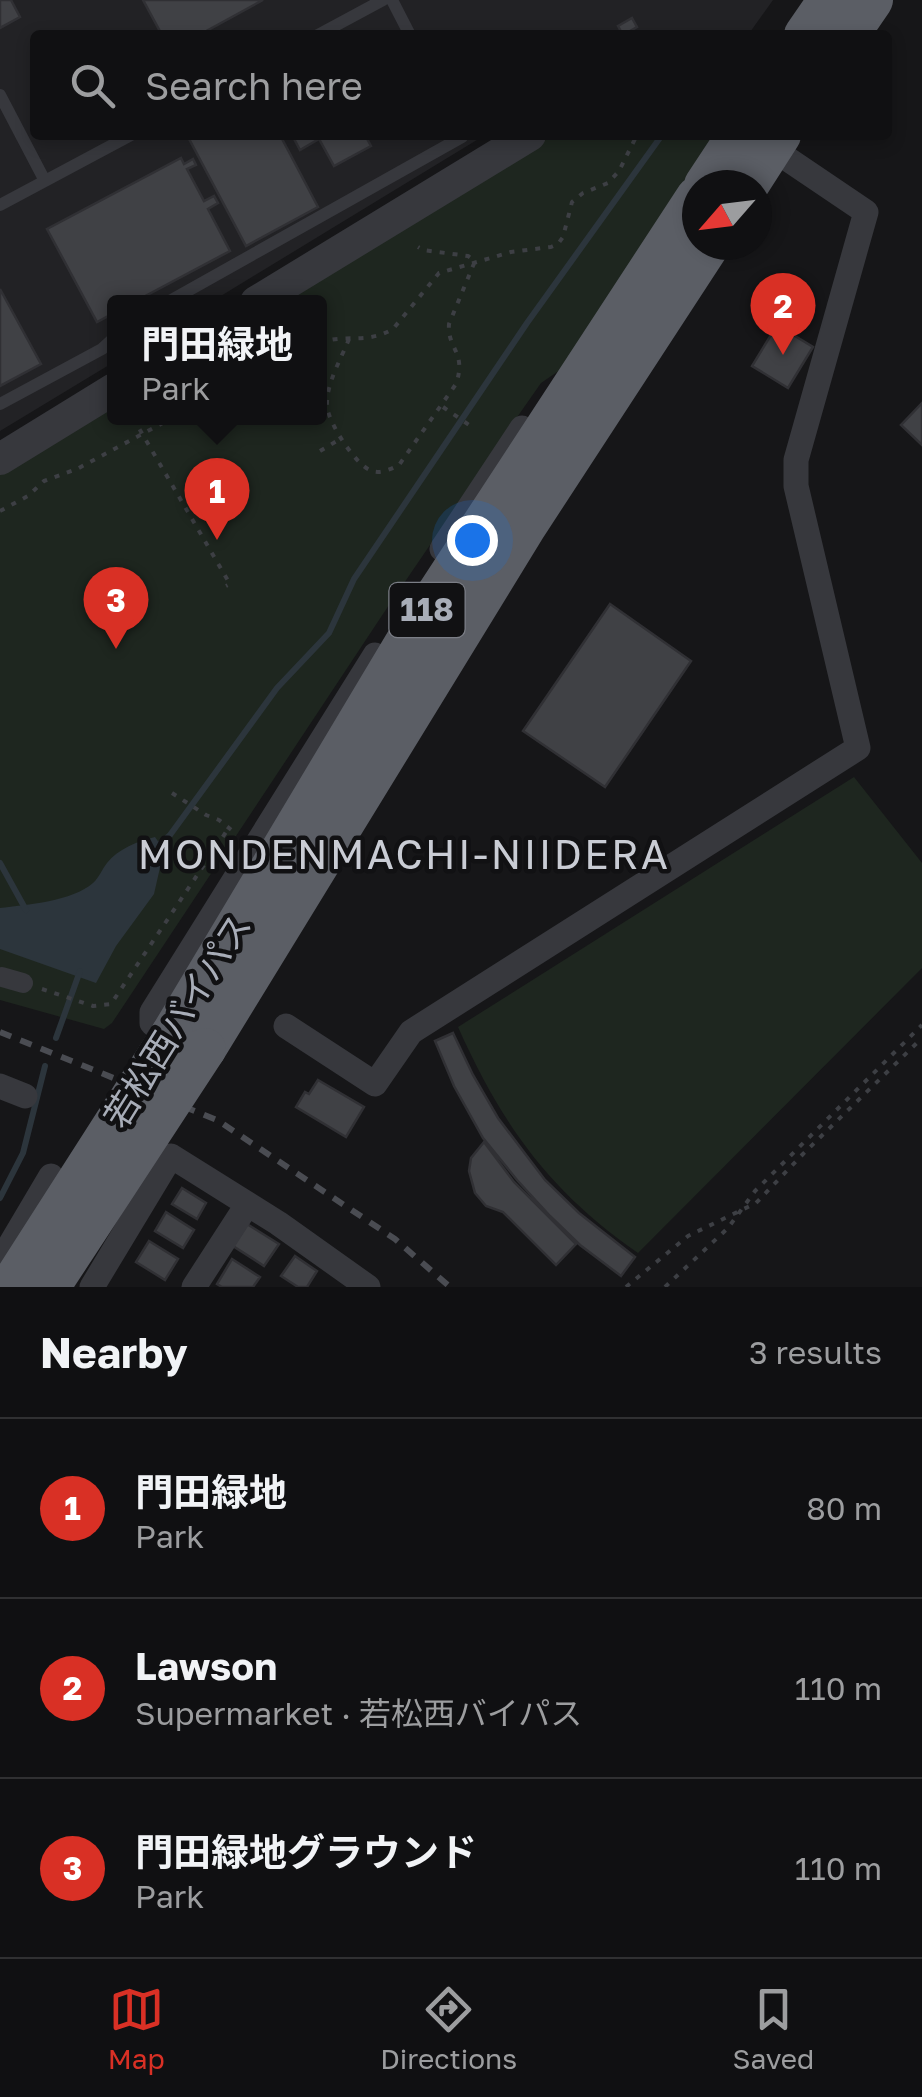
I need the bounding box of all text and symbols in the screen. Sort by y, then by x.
search box [30,30,892,140]
icon: search [65,58,120,113]
text: Search here [145,63,363,108]
north arrow [682,170,772,260]
pin: 2 [750,272,816,355]
popup [107,295,327,425]
text: 門田緑地 [141,321,293,366]
text: Park [141,369,210,407]
pin: 1 [184,458,250,540]
your location [447,515,498,566]
pin: 3 [84,566,148,649]
road number: 118 [390,583,464,637]
district label: MONDENMACHI-NIIDERA [138,830,670,878]
street label: 若松西バイパス [95,906,260,1135]
text: Nearby [40,1327,188,1377]
text: 3 results [749,1333,882,1371]
text: 門田緑地 [135,1469,287,1514]
text: 1 [64,1489,81,1527]
text: 80 m [806,1489,882,1527]
text: Park [135,1517,204,1555]
text: Lawson [135,1643,277,1688]
text: 2 [63,1669,82,1707]
text: 110 m [795,1669,882,1707]
text: Supermarket · 若松西バイパス [135,1694,582,1732]
text: 門田緑地グラウンド [135,1829,477,1874]
text: 3 [63,1849,82,1887]
text: 110 m [795,1849,882,1887]
text: Park [135,1877,204,1915]
tab: Map [108,1982,165,2075]
tab: Directions [380,1982,517,2075]
tab: Saved [732,1982,814,2075]

